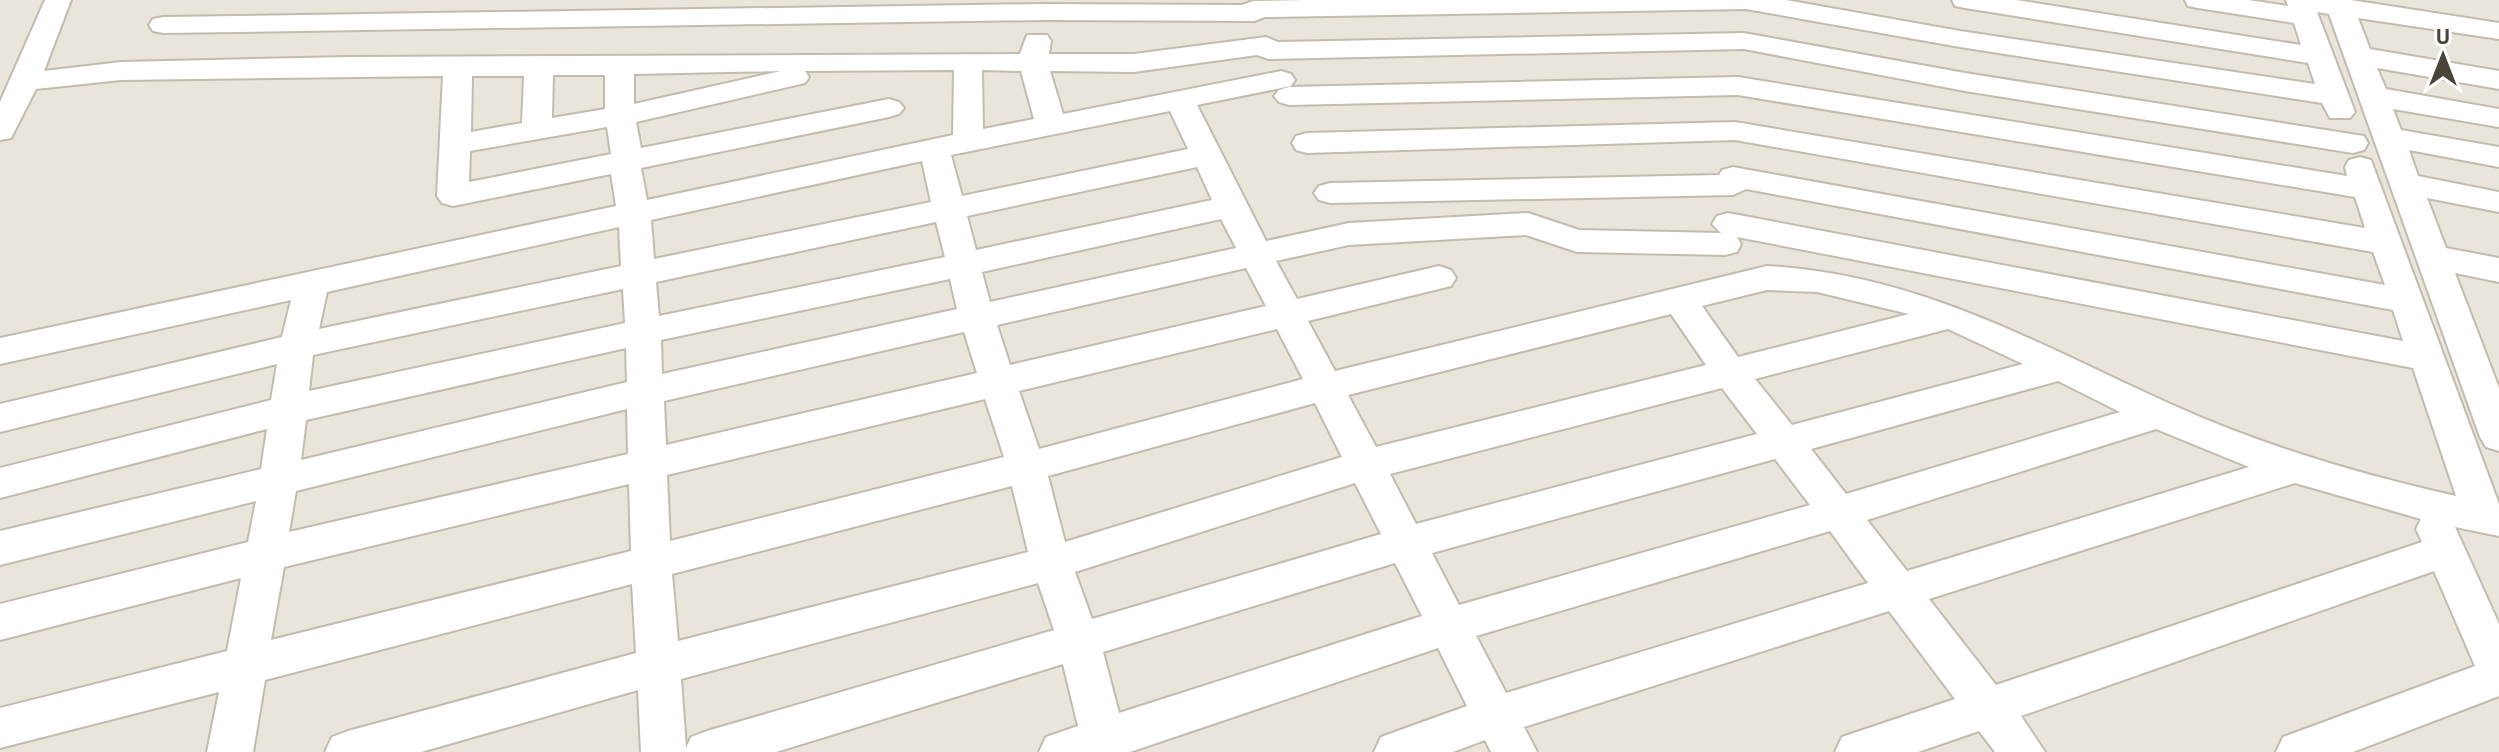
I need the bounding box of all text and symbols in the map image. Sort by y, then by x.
north arrow [2403,16,2483,96]
text: U [2436,19,2450,53]

